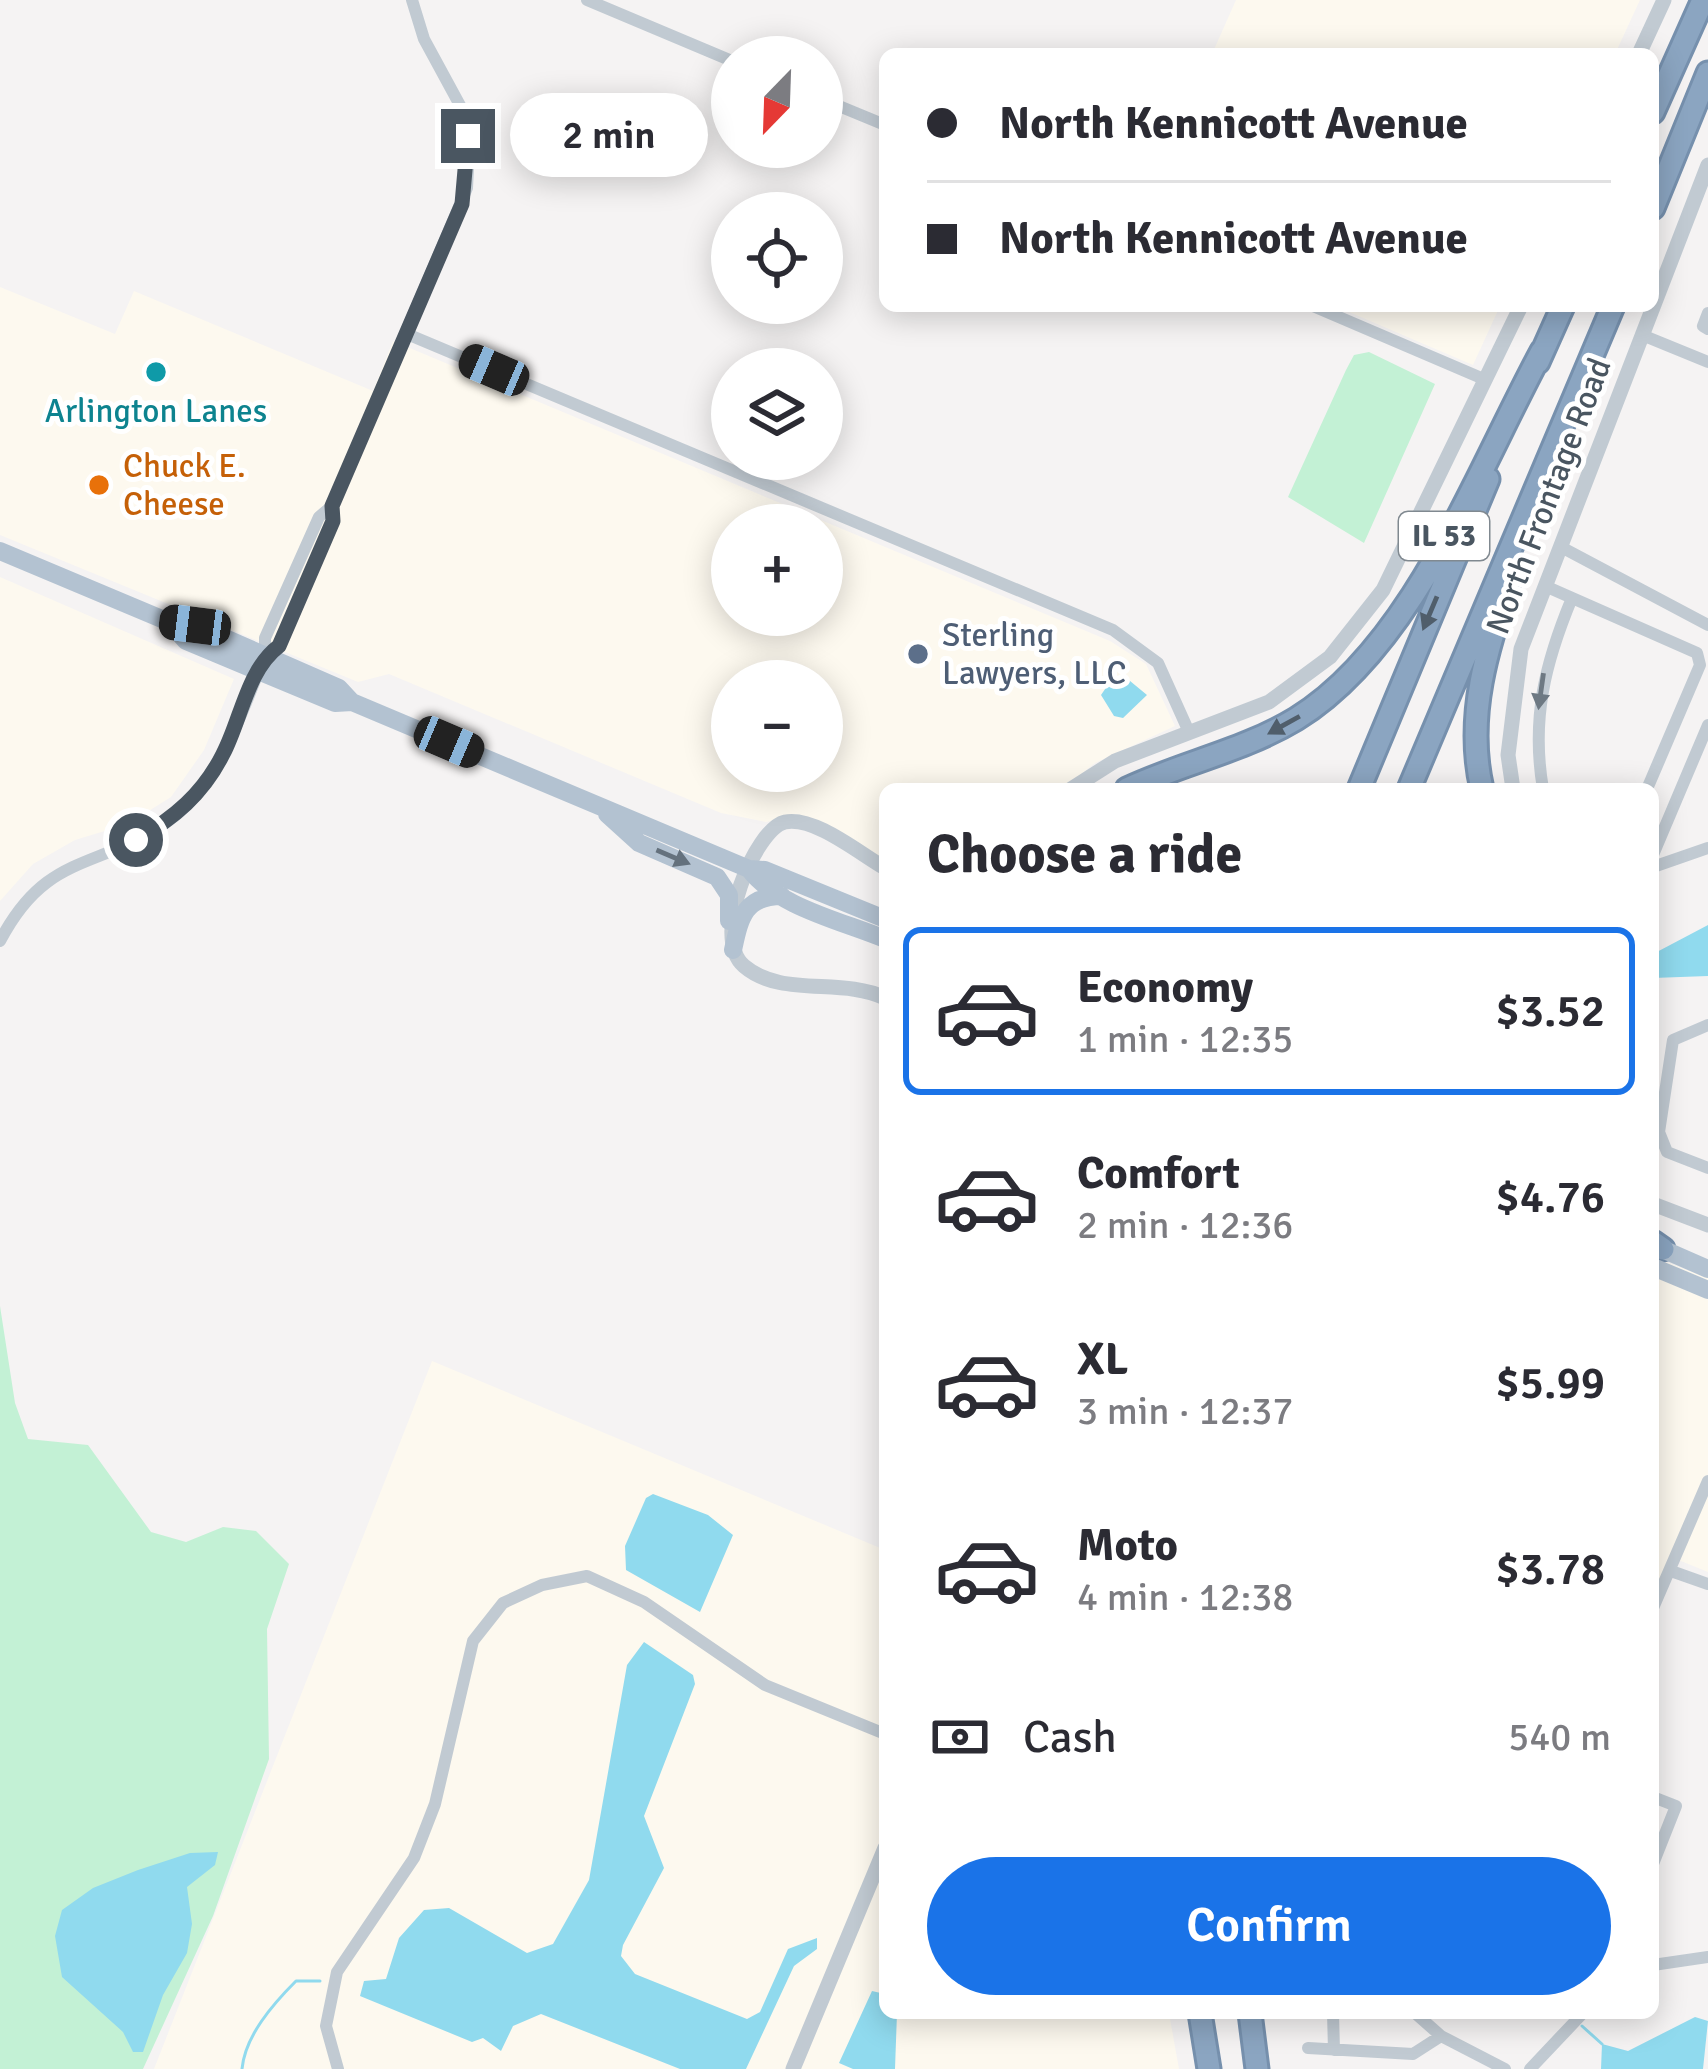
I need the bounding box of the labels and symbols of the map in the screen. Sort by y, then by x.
north arrow [711,36,843,168]
callout: 2 min [510,94,708,178]
route end [441,109,495,163]
car [454,339,534,401]
street label: North Frontage Road [1477,352,1621,640]
marker: Arlington Lanes [143,359,169,385]
place label: Arlington Lanes [45,391,267,432]
place label: Chuck E. Cheese [123,446,246,525]
marker: Chuck E. Cheese [86,472,112,498]
road number: IL 53 [1399,512,1489,560]
one-way arrow [1420,596,1440,631]
car [157,603,233,647]
place label: Sterling Lawyers, LLC [942,615,1127,694]
marker: Sterling Lawyers, LLC [905,641,931,667]
one-way arrow [1532,673,1551,710]
car [409,711,489,773]
one-way arrow [1266,714,1301,735]
route start [109,813,163,867]
one-way arrow [655,848,690,868]

